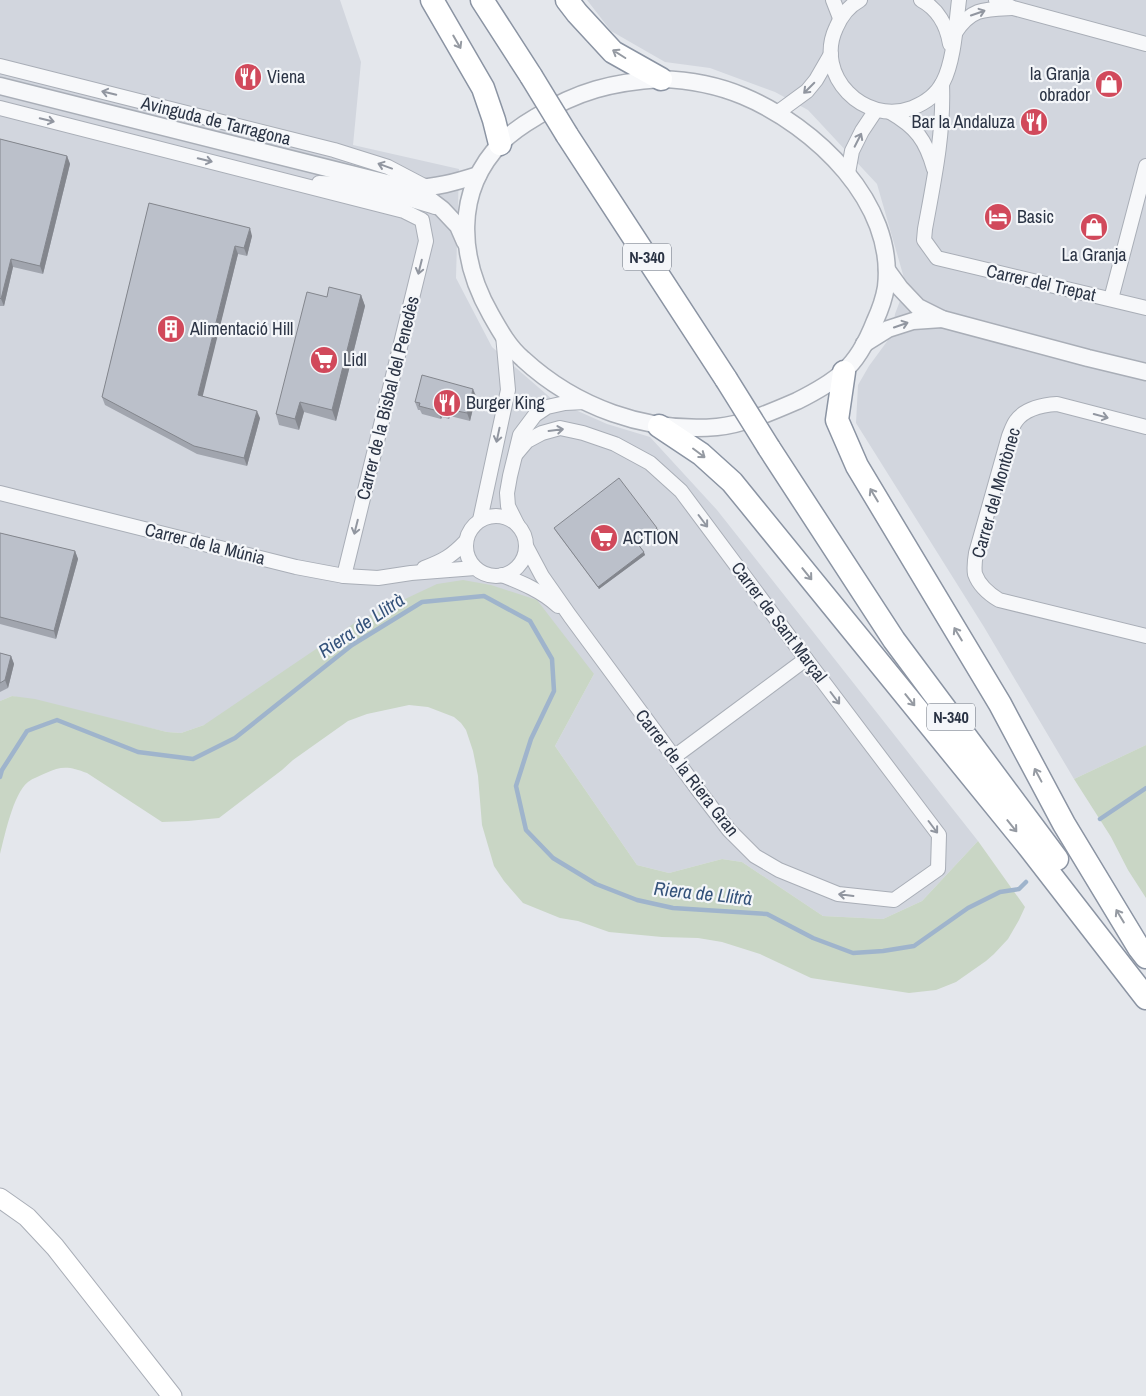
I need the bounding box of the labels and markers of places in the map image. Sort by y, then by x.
place label: la Granja obrador [1030,61,1090,107]
restaurant icon: Viena [233,62,263,92]
place label: Viena [267,64,305,89]
shop icon: la Granja obrador [1094,69,1124,99]
restaurant icon: Bar la Andaluza [1019,107,1049,137]
place label: Bar la Andaluza [912,109,1015,134]
hotel icon: Basic [983,202,1013,232]
place label: Basic [1017,204,1054,229]
shop icon: La Granja [1079,212,1109,242]
place label: La Granja [1062,242,1126,267]
building icon: Alimentació Hill [156,314,186,344]
place label: Alimentació Hill [189,316,293,341]
supermarket icon: Lidl [309,345,339,375]
place label: Lidl [343,347,367,372]
restaurant icon: Burger King [432,388,462,418]
place label: Burger King [466,390,546,415]
supermarket icon: ACTION [589,523,619,553]
place label: ACTION [622,525,679,550]

